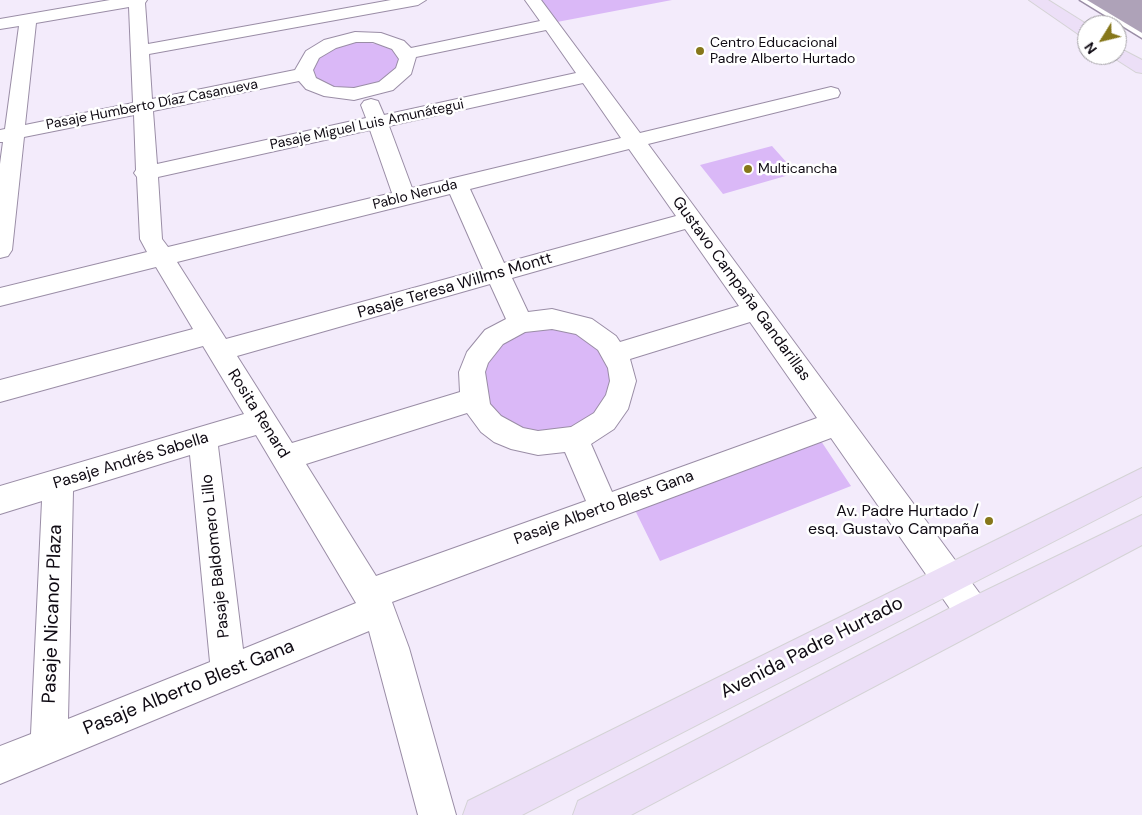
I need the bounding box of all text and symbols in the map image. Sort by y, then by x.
north arrow [1077,15,1127,65]
place label: Centro Educacional Padre Alberto Hurtado [710,35,855,68]
text: N [1080,39,1101,58]
marker: Centro Educacional Padre Alberto Hurtado [694,45,706,57]
street label: Pasaje Humberto Díaz Casanueva [45,76,259,134]
street label: Pasaje Miguel Luis Amunátegui [268,96,466,154]
place label: Multicancha [758,161,837,177]
marker: Multicancha [742,163,754,175]
street label: Pablo Neruda [371,176,459,214]
street label: Gustavo Campaña Gandarillas [668,193,814,385]
street label: Pasaje Teresa Willms Montt [355,249,555,323]
street label: Rosita Renard [223,366,293,462]
street label: Pasaje Andrés Sabella [51,428,211,494]
street label: Pasaje Alberto Blest Gana [512,467,696,549]
street label: Pasaje Baldomero Lillo [198,473,234,639]
place label: Av. Padre Hurtado / esq. Gustavo Campaña [808,502,979,540]
marker: Av. Padre Hurtado / esq. Gustavo Campaña [983,515,995,527]
street label: Pasaje Nicanor Plaza [38,524,68,704]
street label: Avenida Padre Hurtado [717,592,907,704]
street label: Pasaje Alberto Blest Gana [80,635,298,741]

